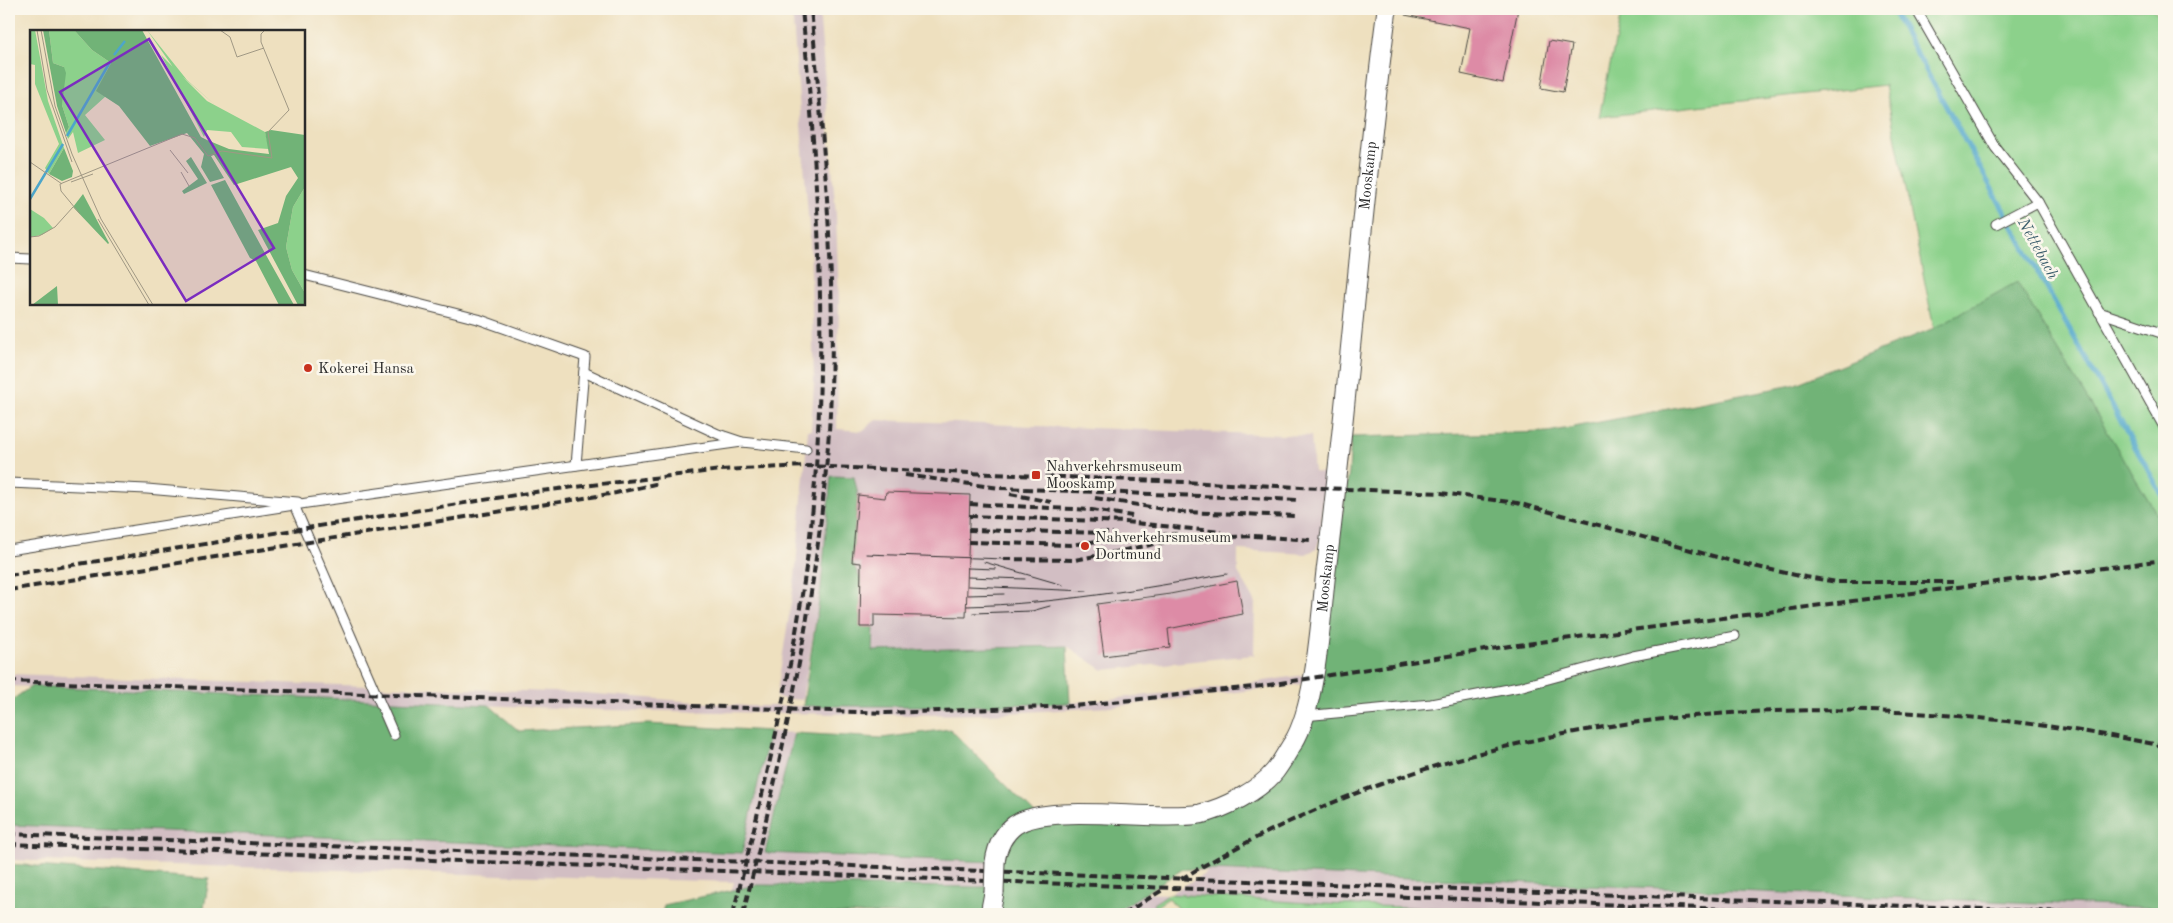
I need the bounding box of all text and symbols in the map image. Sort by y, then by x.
inset map [30,30,305,305]
street label: Mooskamp [1358,140,1380,211]
water label: Nettebach [2013,215,2061,282]
marker: Kokerei Hansa [302,362,314,374]
place label: Kokerei Hansa [318,362,415,377]
place label: Nahverkehrsmuseum Mooskamp [1046,460,1182,492]
marker: Nahverkehrsmuseum Mooskamp [1030,469,1042,481]
place label: Nahverkehrsmuseum Dortmund [1095,531,1231,563]
marker: Nahverkehrsmuseum Dortmund [1079,540,1091,552]
street label: Mooskamp [1316,543,1338,613]

